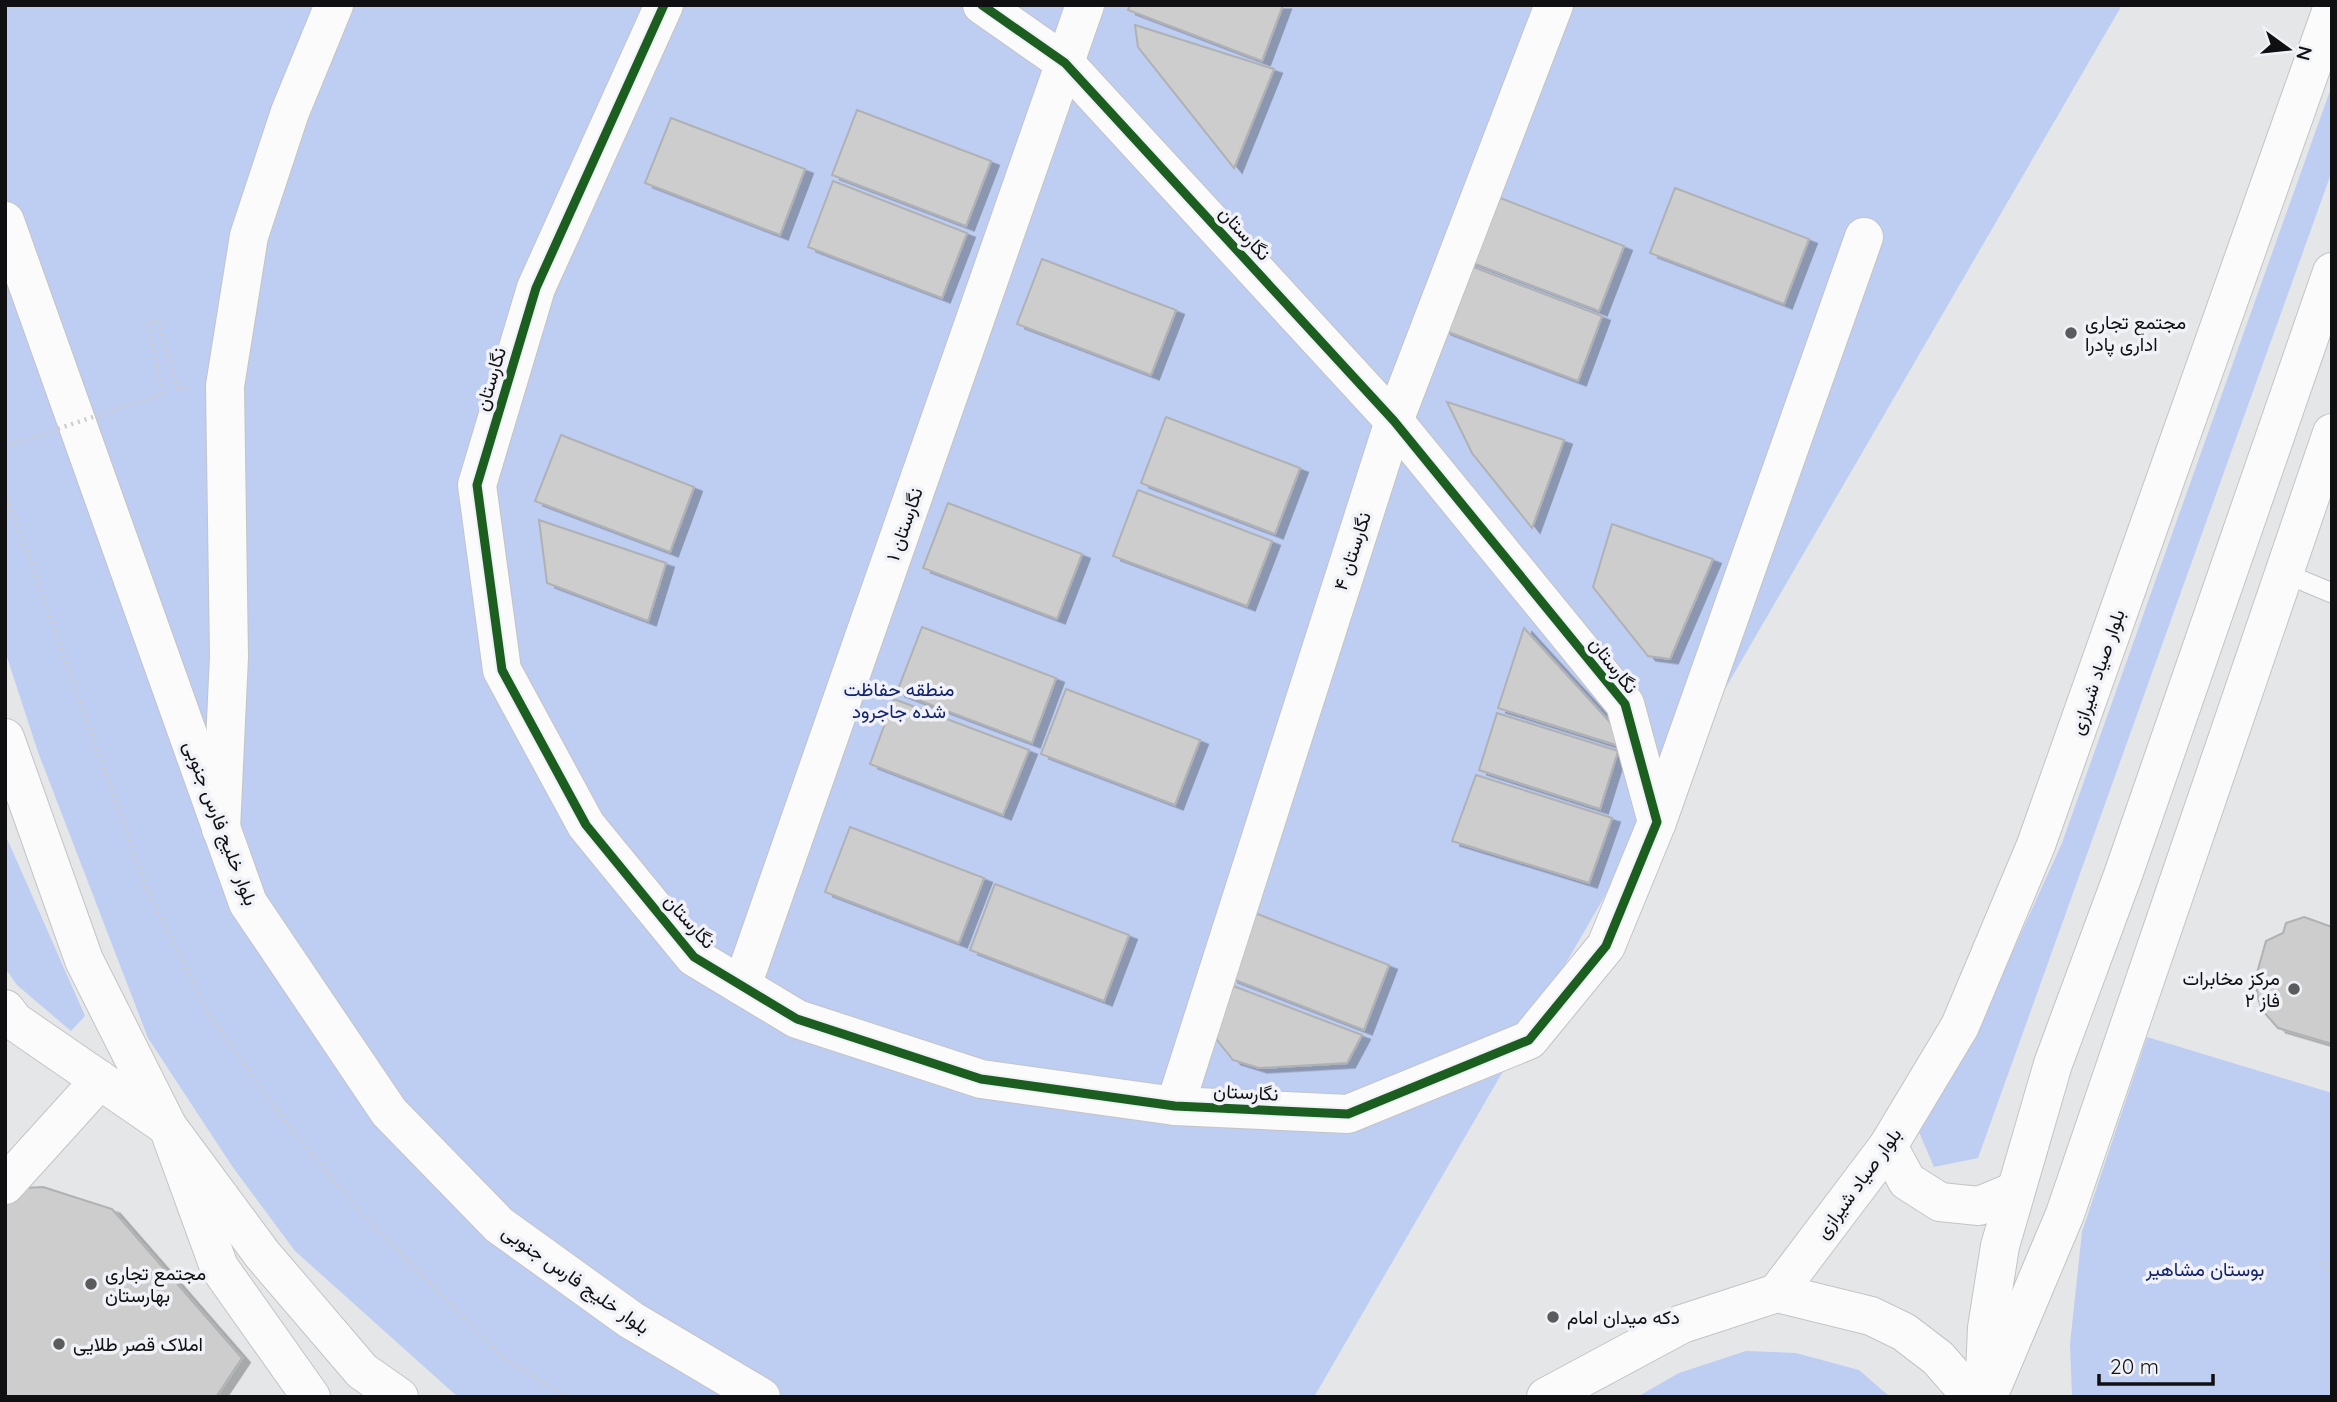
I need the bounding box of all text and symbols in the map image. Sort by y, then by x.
north arrow [2253,14,2323,84]
text: N [2291,44,2318,63]
street label: نگارستان [1214,201,1276,265]
place label: مجتمع تجاری اداری پادرا [2085,310,2186,358]
marker: مجتمع تجاری اداری پادرا [2063,325,2079,341]
street label: نگارستان [469,344,511,414]
street label: نگارستان ۱ [880,484,928,564]
street label: نگارستان ۴ [1328,509,1376,593]
street label: بلوار صیاد شیرازی [2064,606,2130,738]
street label: نگارستان [1584,632,1644,698]
park label: منطقه حفاظت شده جاجرود [843,677,955,723]
street label: بلوار خلیج فارس جنوبی [177,737,264,910]
street label: نگارستان [659,889,721,953]
place label: مرکز مخابرات فاز ۲ [2183,966,2280,1012]
marker: مرکز مخابرات فاز ۲ [2286,981,2302,997]
street label: نگارستان [1213,1078,1279,1106]
street label: بلوار صیاد شیرازی [1810,1123,1906,1243]
street label: بلوار خلیج فارس جنوبی [496,1219,654,1341]
park label: بوستان مشاهیر [2145,1257,2264,1281]
place label: مجتمع تجاری بهارستان [105,1261,206,1307]
marker: مجتمع تجاری بهارستان [83,1276,99,1292]
place label: دکه میدان امام [1567,1305,1680,1330]
marker: دکه میدان امام [1545,1309,1561,1325]
place label: املاک قصر طلایی [73,1332,203,1356]
marker: املاک قصر طلایی [51,1336,67,1352]
scale bar [2099,1342,2213,1386]
text: 20 m [2110,1353,2159,1379]

